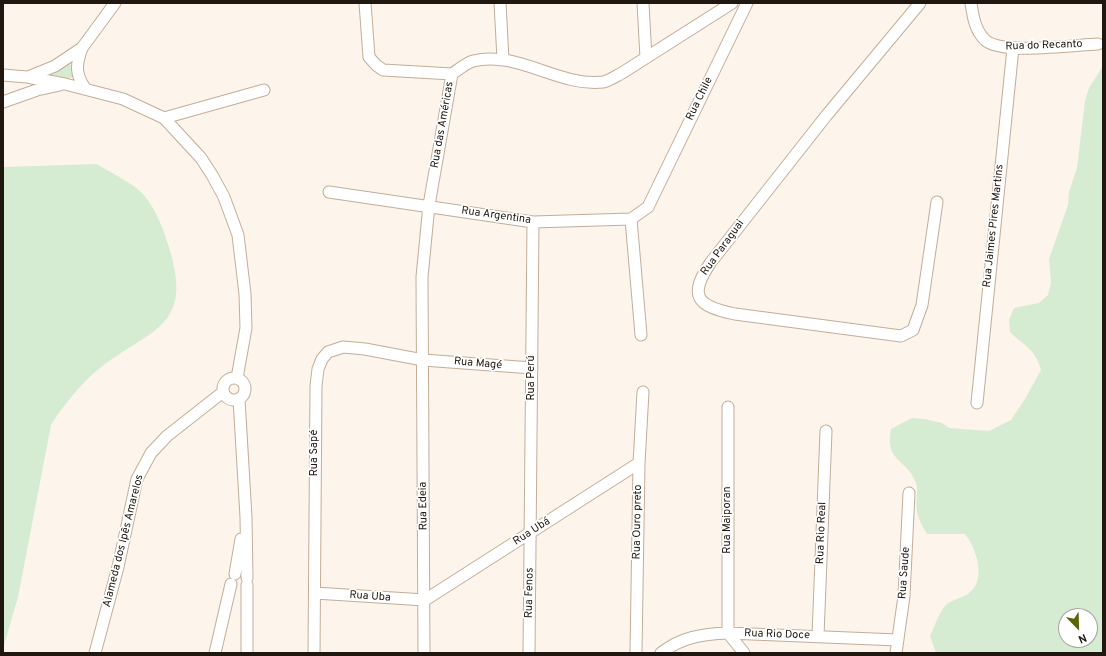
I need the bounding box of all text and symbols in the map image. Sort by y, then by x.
street label: Rua do Recanto [1005,38,1083,54]
street label: Rua Chile [684,75,716,123]
street label: Rua das Américas [429,81,457,169]
street label: Rua Jaimes Pires Martins [981,164,1007,288]
street label: Rua Argentina [460,205,532,227]
street label: Rua Paraguai [698,218,748,278]
street label: Rua Magé [453,355,503,373]
street label: Rua Perú [525,355,539,401]
street label: Rua Sapé [308,430,322,476]
street label: Alameda dos Ipês Amarelos [101,473,147,609]
street label: Rua Edeia [417,482,431,530]
street label: Rua Ouro preto [631,484,645,560]
street label: Rua Maiporan [721,486,735,554]
street label: Rua Rio Real [814,502,830,564]
street label: Rua Ubá [511,515,553,549]
street label: Rua Saude [897,546,913,600]
street label: Rua Fenos [523,568,537,618]
street label: Rua Uba [349,589,391,605]
north arrow [1058,608,1098,648]
street label: Rua Rio Doce [744,627,810,643]
text: N [1076,630,1089,646]

